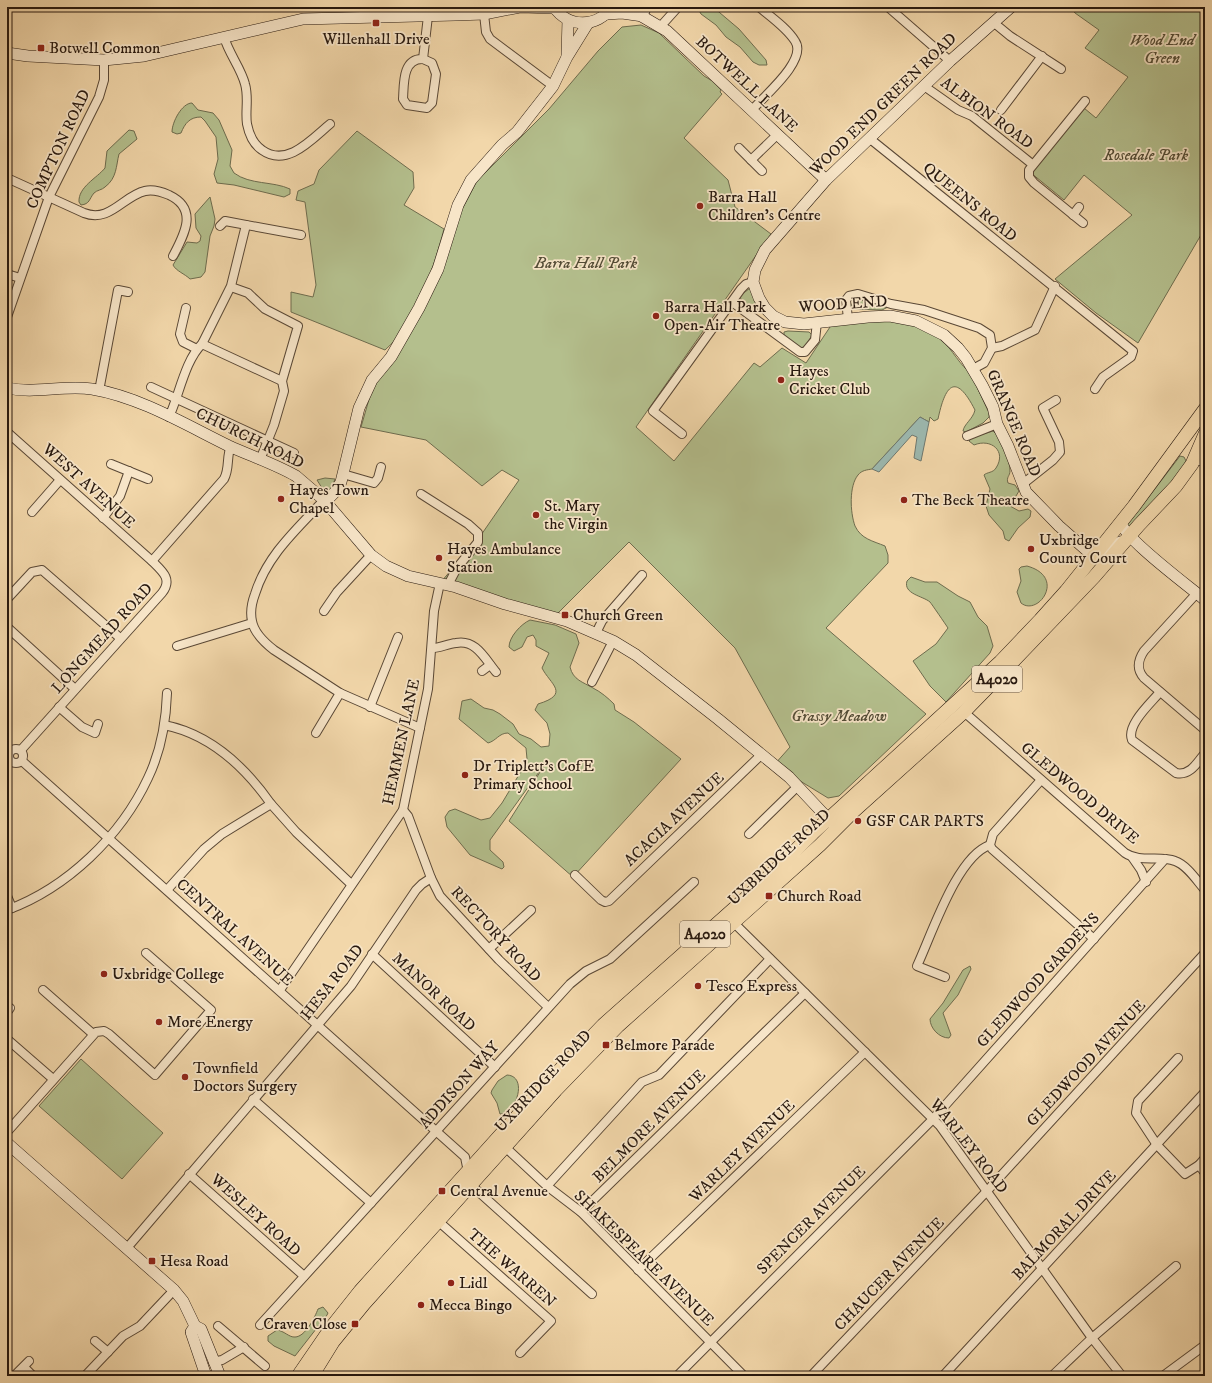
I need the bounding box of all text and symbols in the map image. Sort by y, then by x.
marker: Willenhall Drive [371,18,381,28]
street label: WOOD END GREEN ROAD [804,28,961,180]
place label: Willenhall Drive [321,29,430,49]
park label: Wood End Green [1129,30,1197,68]
street label: BOTWELL LANE [692,31,802,137]
place label: Botwell Common [49,38,161,58]
marker: Botwell Common [36,43,46,53]
street label: ALBION ROAD [937,73,1037,153]
street label: COMPTON ROAD [22,86,95,212]
park label: Rosedale Park [1103,145,1189,165]
street label: QUEENS ROAD [919,158,1021,246]
place label: Barra Hall Children's Centre [708,187,821,225]
marker: Barra Hall Children's Centre [695,201,705,211]
park label: Barra Hall Park [534,253,638,273]
street label: WOOD END [797,291,888,317]
place label: Barra Hall Park Open-Air Theatre [664,297,781,335]
marker: Barra Hall Park Open-Air Theatre [651,311,661,321]
place label: Hayes Cricket Club [789,361,870,399]
street label: GRANGE ROAD [982,366,1046,480]
marker: Hayes Cricket Club [776,375,786,385]
street label: CHURCH ROAD [192,403,308,473]
street label: WEST AVENUE [38,438,140,533]
place label: Hayes Town Chapel [289,480,370,518]
place label: The Beck Theatre [912,490,1029,510]
marker: Hayes Town Chapel [276,494,286,504]
marker: The Beck Theatre [899,495,909,505]
place label: St. Mary the Virgin [544,496,609,534]
marker: St. Mary the Virgin [531,510,541,520]
place label: Uxbridge County Court [1039,530,1127,568]
place label: Hayes Ambulance Station [447,539,561,577]
marker: Uxbridge County Court [1026,544,1036,554]
marker: Hayes Ambulance Station [434,553,444,563]
street label: LONGMEAD ROAD [47,578,157,698]
place label: Church Green [573,605,664,625]
marker: Church Green [560,610,570,620]
road number: A4020 [972,666,1022,692]
street label: HEMMEN LANE [378,677,424,807]
park label: Grassy Meadow [791,706,887,726]
street label: GLEDWOOD DRIVE [1017,738,1143,848]
place label: Dr Triplett's CofE Primary School [473,756,594,794]
street label: ACACIA AVENUE [620,767,728,871]
marker: Dr Triplett's CofE Primary School [460,770,470,780]
street label: UXBRIDGE ROAD [724,804,834,910]
place label: GSF CAR PARTS [866,811,984,831]
marker: GSF CAR PARTS [853,816,863,826]
street label: CENTRAL AVENUE [172,874,298,990]
street label: RECTORY ROAD [446,882,546,986]
place label: Church Road [777,886,861,906]
marker: Church Road [764,891,774,901]
street label: GLEDWOOD GARDENS [972,908,1104,1052]
road number: A4020 [680,921,730,947]
street label: HESA ROAD [296,940,368,1024]
street label: MANOR ROAD [388,948,480,1036]
place label: Uxbridge College [112,964,225,984]
marker: Uxbridge College [99,969,109,979]
place label: Tesco Express [706,976,797,996]
marker: Tesco Express [693,981,703,991]
street label: GLEDWOOD AVENUE [1022,995,1150,1131]
place label: More Energy [167,1012,253,1032]
marker: More Energy [154,1017,164,1027]
street label: UXBRIDGE ROAD [490,1026,596,1136]
place label: Belmore Parade [614,1035,715,1055]
street label: ADDISON WAY [415,1037,504,1133]
marker: Belmore Parade [601,1040,611,1050]
place label: Townfield Doctors Surgery [193,1058,298,1096]
street label: BELMORE AVENUE [588,1065,710,1187]
marker: Townfield Doctors Surgery [180,1072,190,1082]
street label: WARLEY ROAD [925,1094,1012,1198]
street label: WARLEY AVENUE [684,1095,799,1207]
street label: SPENCER AVENUE [752,1161,870,1279]
street label: BALMORAL DRIVE [1008,1166,1120,1284]
street label: WESLEY ROAD [206,1169,305,1261]
place label: Central Avenue [450,1181,548,1201]
marker: Central Avenue [437,1186,447,1196]
street label: SHAKESPEARE AVENUE [570,1186,718,1330]
street label: CHAUCER AVENUE [830,1213,948,1335]
street label: THE WARREN [464,1224,560,1312]
place label: Hesa Road [160,1251,229,1271]
marker: Hesa Road [147,1256,157,1266]
place label: Lidl [459,1273,488,1293]
marker: Lidl [446,1278,456,1288]
place label: Mecca Bingo [429,1295,512,1315]
marker: Mecca Bingo [416,1300,426,1310]
place label: Craven Close [263,1314,347,1334]
marker: Craven Close [350,1319,360,1329]

